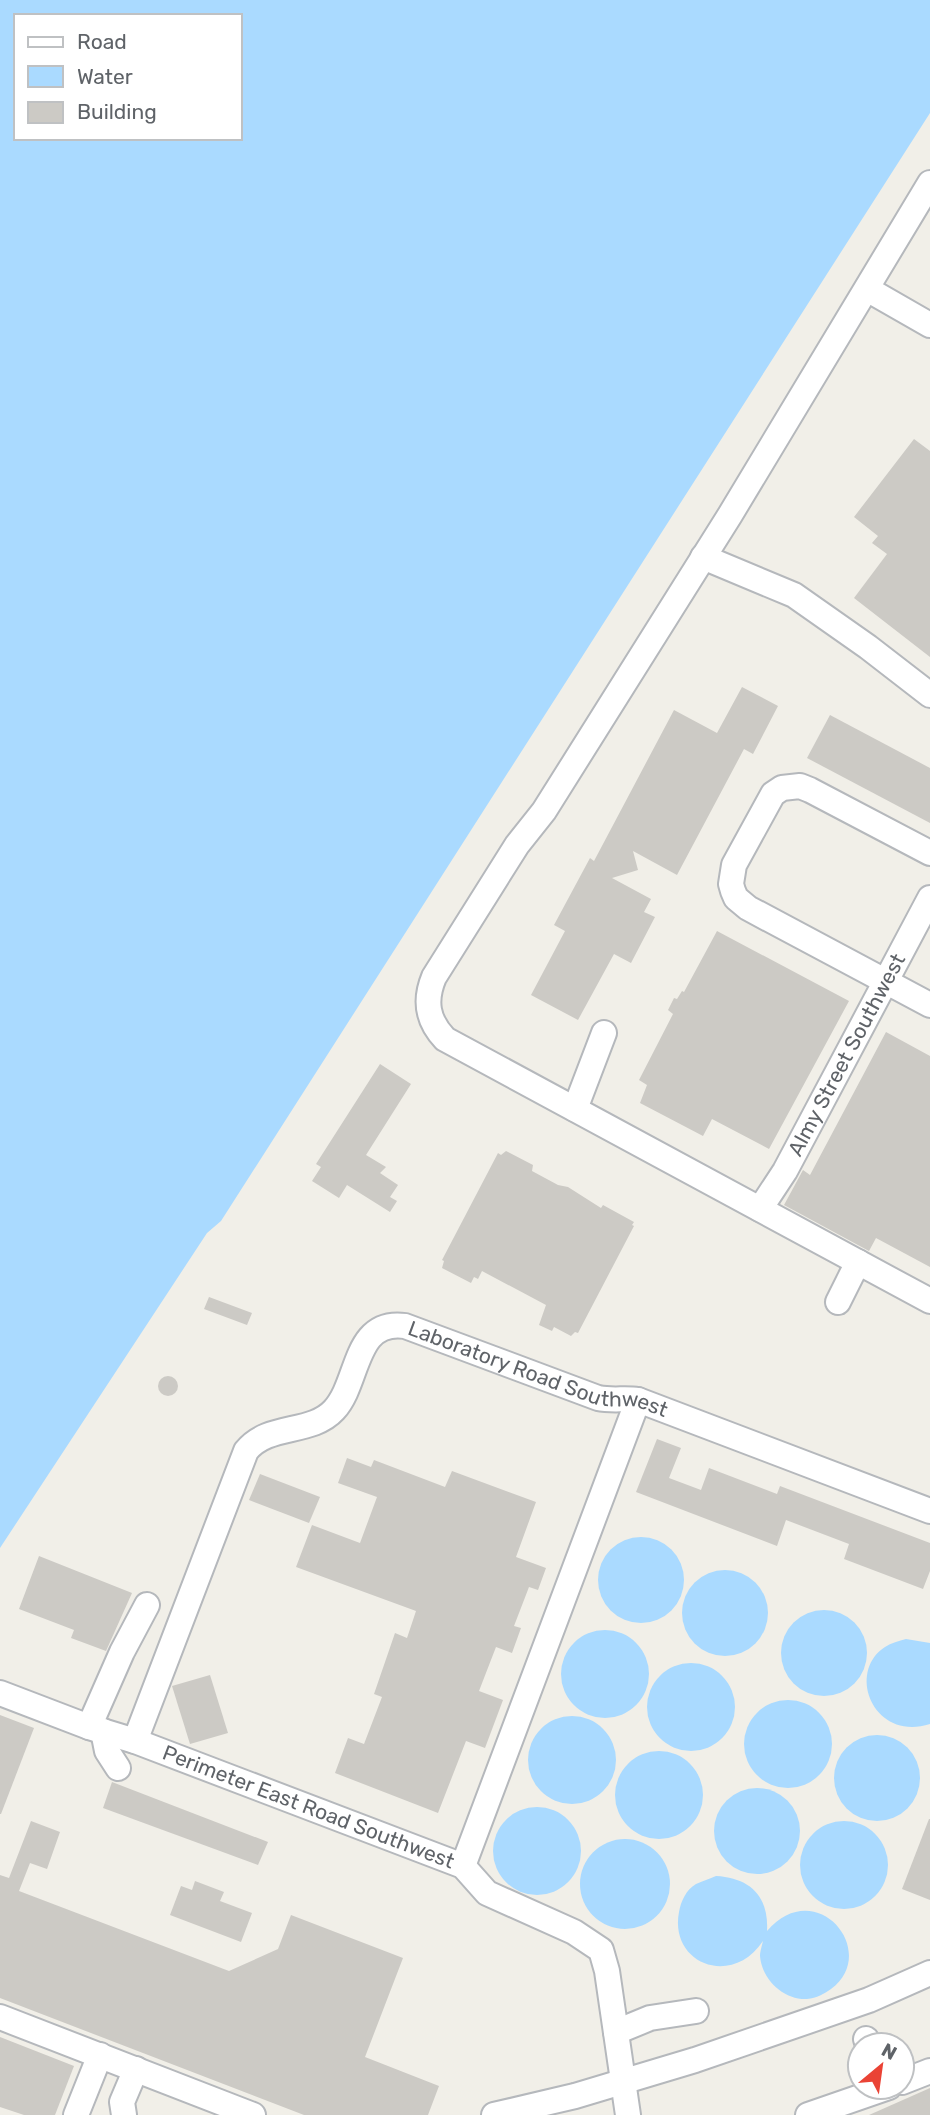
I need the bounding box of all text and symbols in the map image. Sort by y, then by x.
legend [14,14,242,140]
text: Road [77,29,127,54]
text: Water [77,64,133,89]
text: Building [77,99,157,124]
street label: Almy Street Southwest [782,949,910,1160]
street label: Laboratory Road Southwest [405,1315,671,1422]
street label: Perimeter East Road Southwest [159,1740,458,1874]
north arrow [846,2031,916,2101]
text: N [877,2038,901,2065]

